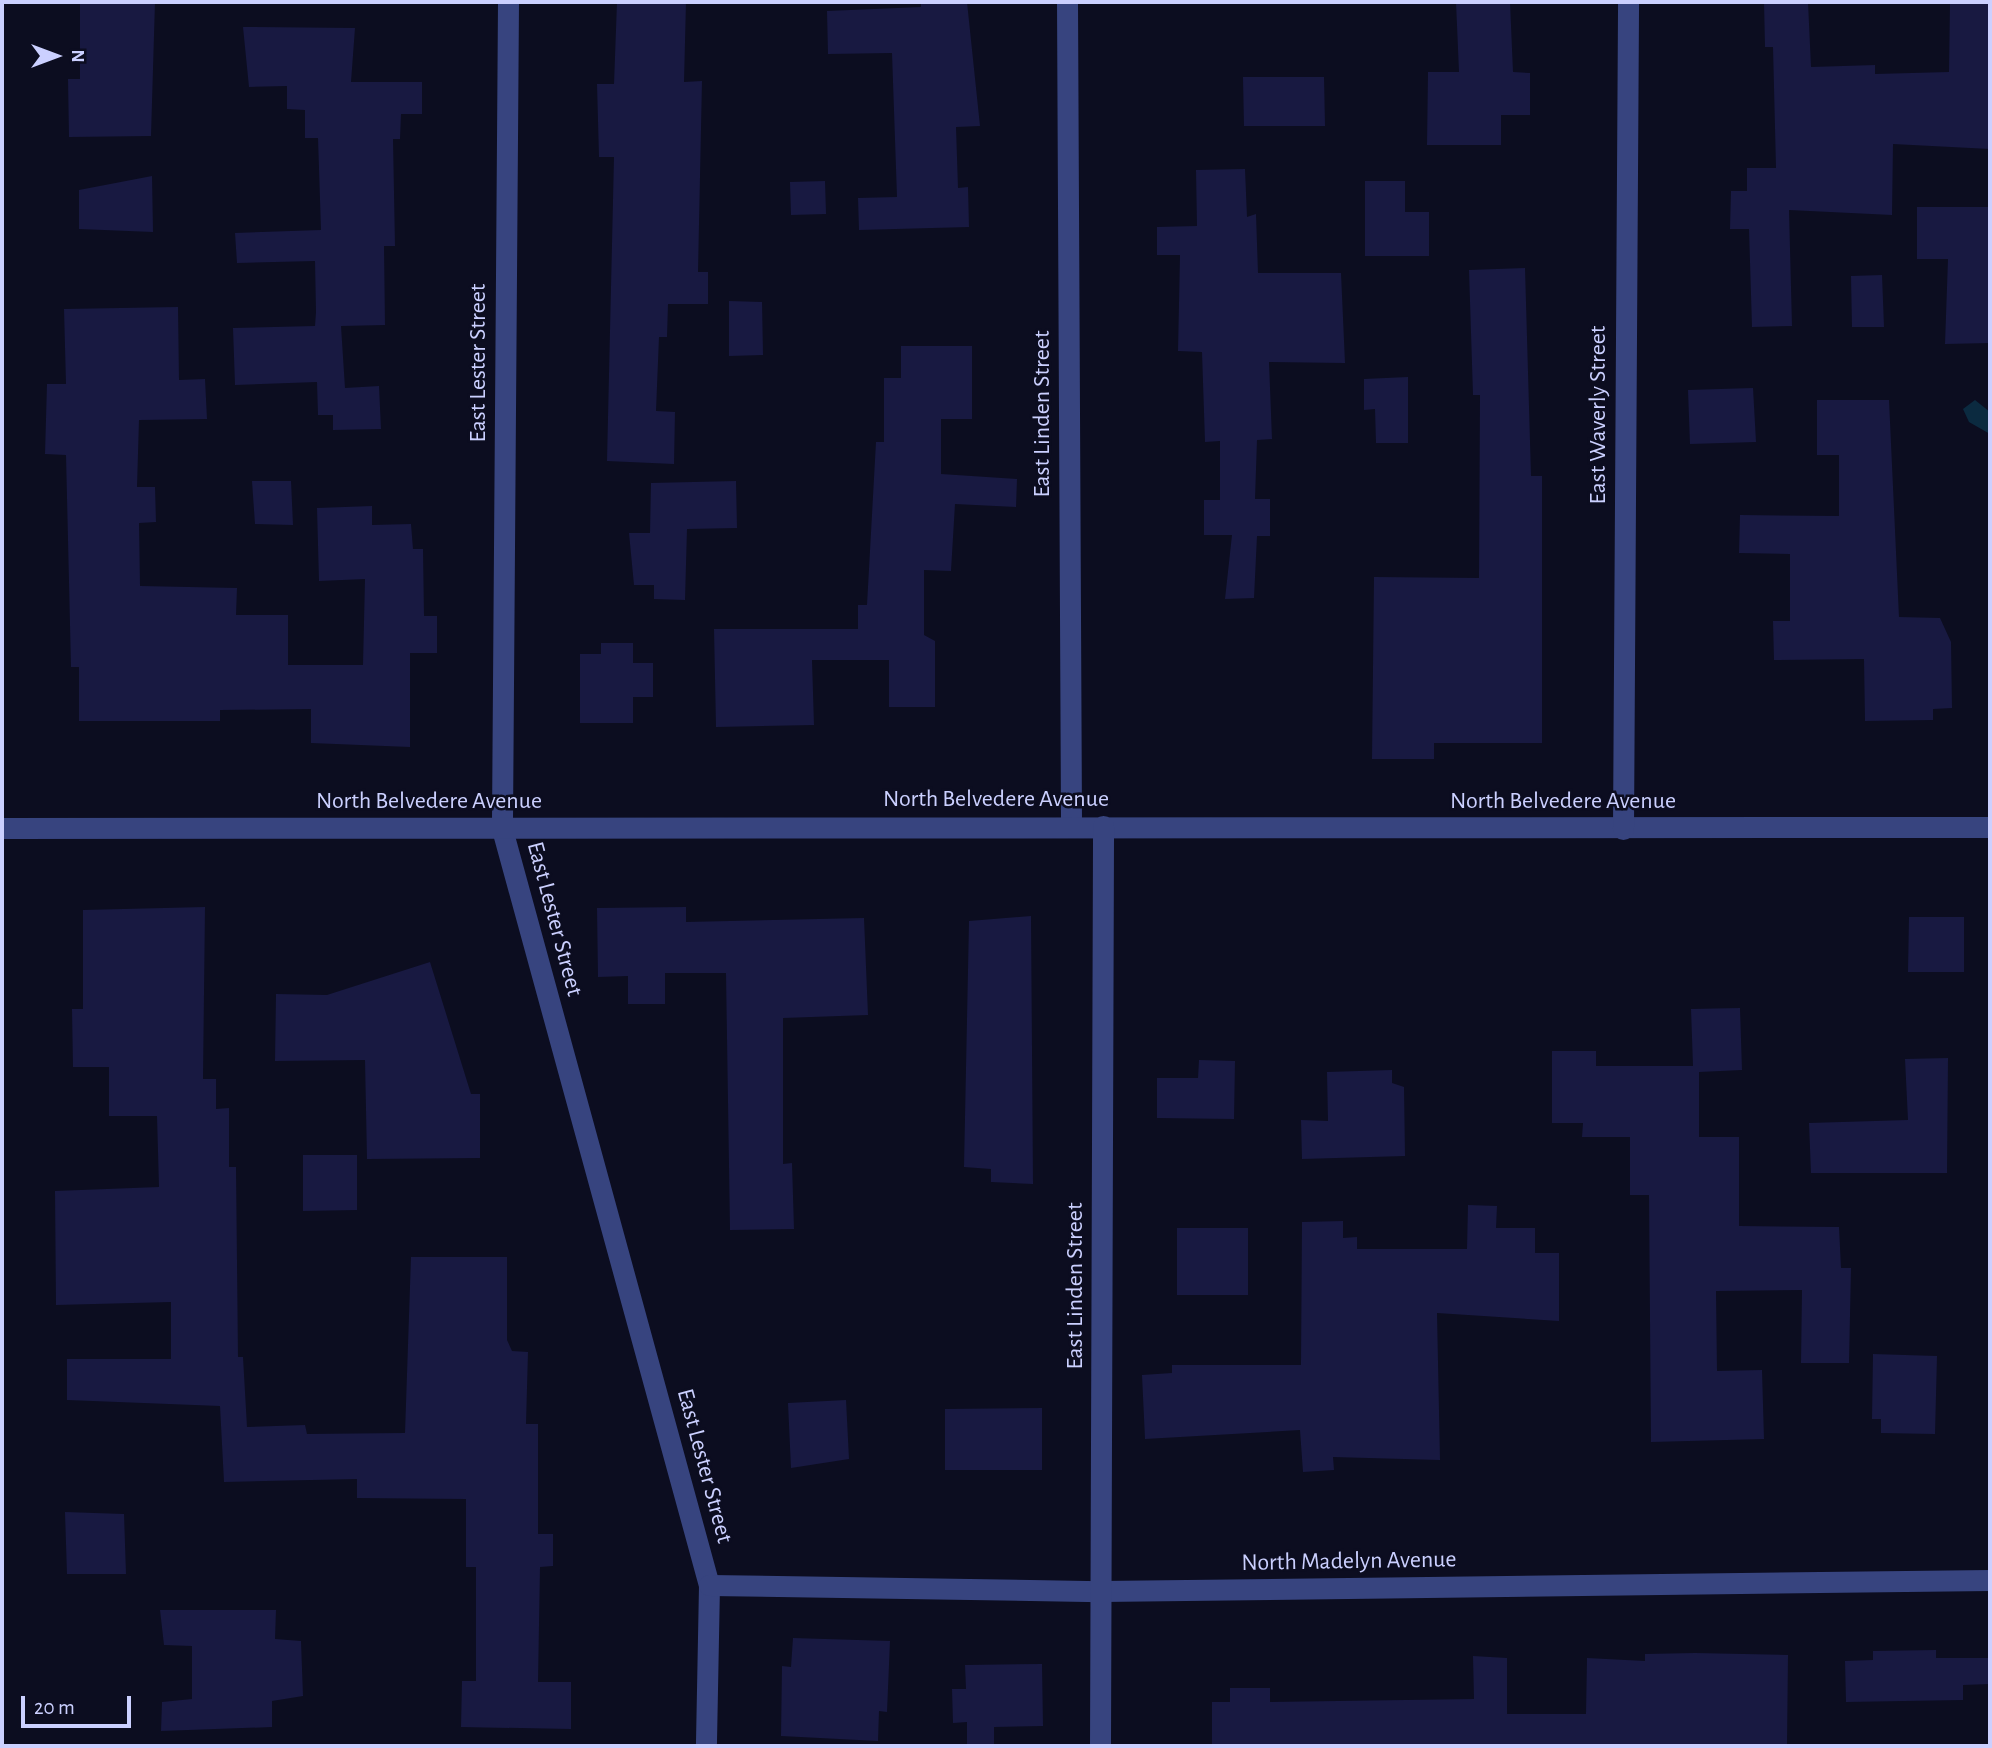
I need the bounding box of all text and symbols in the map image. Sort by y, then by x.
north arrow [21,21,91,91]
text: N [68,49,87,63]
street label: East Lester Street [465,284,493,442]
street label: East Waverly Street [1585,326,1613,504]
street label: East Linden Street [1029,330,1057,498]
street label: North Belvedere Avenue [883,786,1109,814]
street label: North Belvedere Avenue [316,788,542,816]
street label: North Belvedere Avenue [1450,788,1676,816]
street label: East Lester Street [520,839,588,999]
street label: East Linden Street [1062,1202,1090,1370]
street label: East Lester Street [670,1386,738,1546]
street label: North Madelyn Avenue [1241,1546,1457,1578]
scale bar [24,1682,135,1726]
text: 20 m [34,1697,75,1718]

